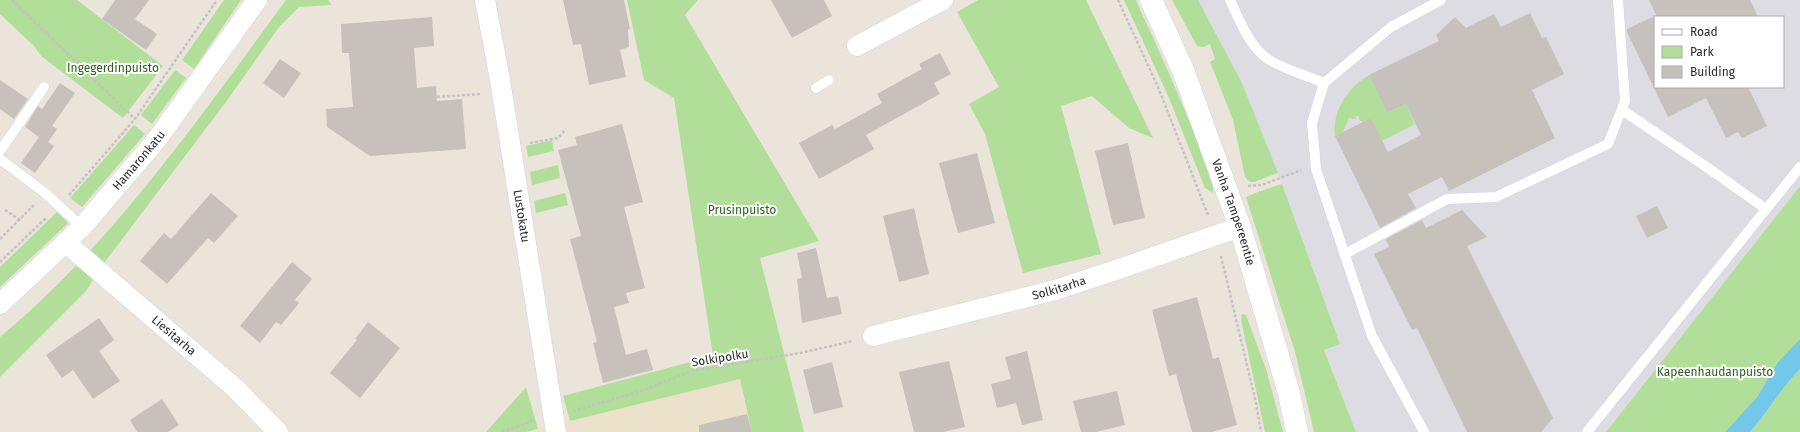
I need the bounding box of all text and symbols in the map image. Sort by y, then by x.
legend [1654,16,1784,88]
text: Road [1690,25,1718,39]
text: Park [1690,45,1714,59]
park label: Ingegerdinpuisto [67,61,159,75]
text: Building [1690,65,1736,79]
street label: Hamaronkatu [110,128,168,193]
street label: Vanha Tampereentie [1209,157,1258,267]
street label: Lustokatu [511,188,533,243]
park label: Prusinpuisto [708,203,776,217]
street label: Solkitarha [1030,273,1088,303]
street label: Liesitarha [149,313,199,358]
street label: Solkipolku [691,347,749,369]
park label: Kapeenhaudanpuisto [1657,365,1773,379]

